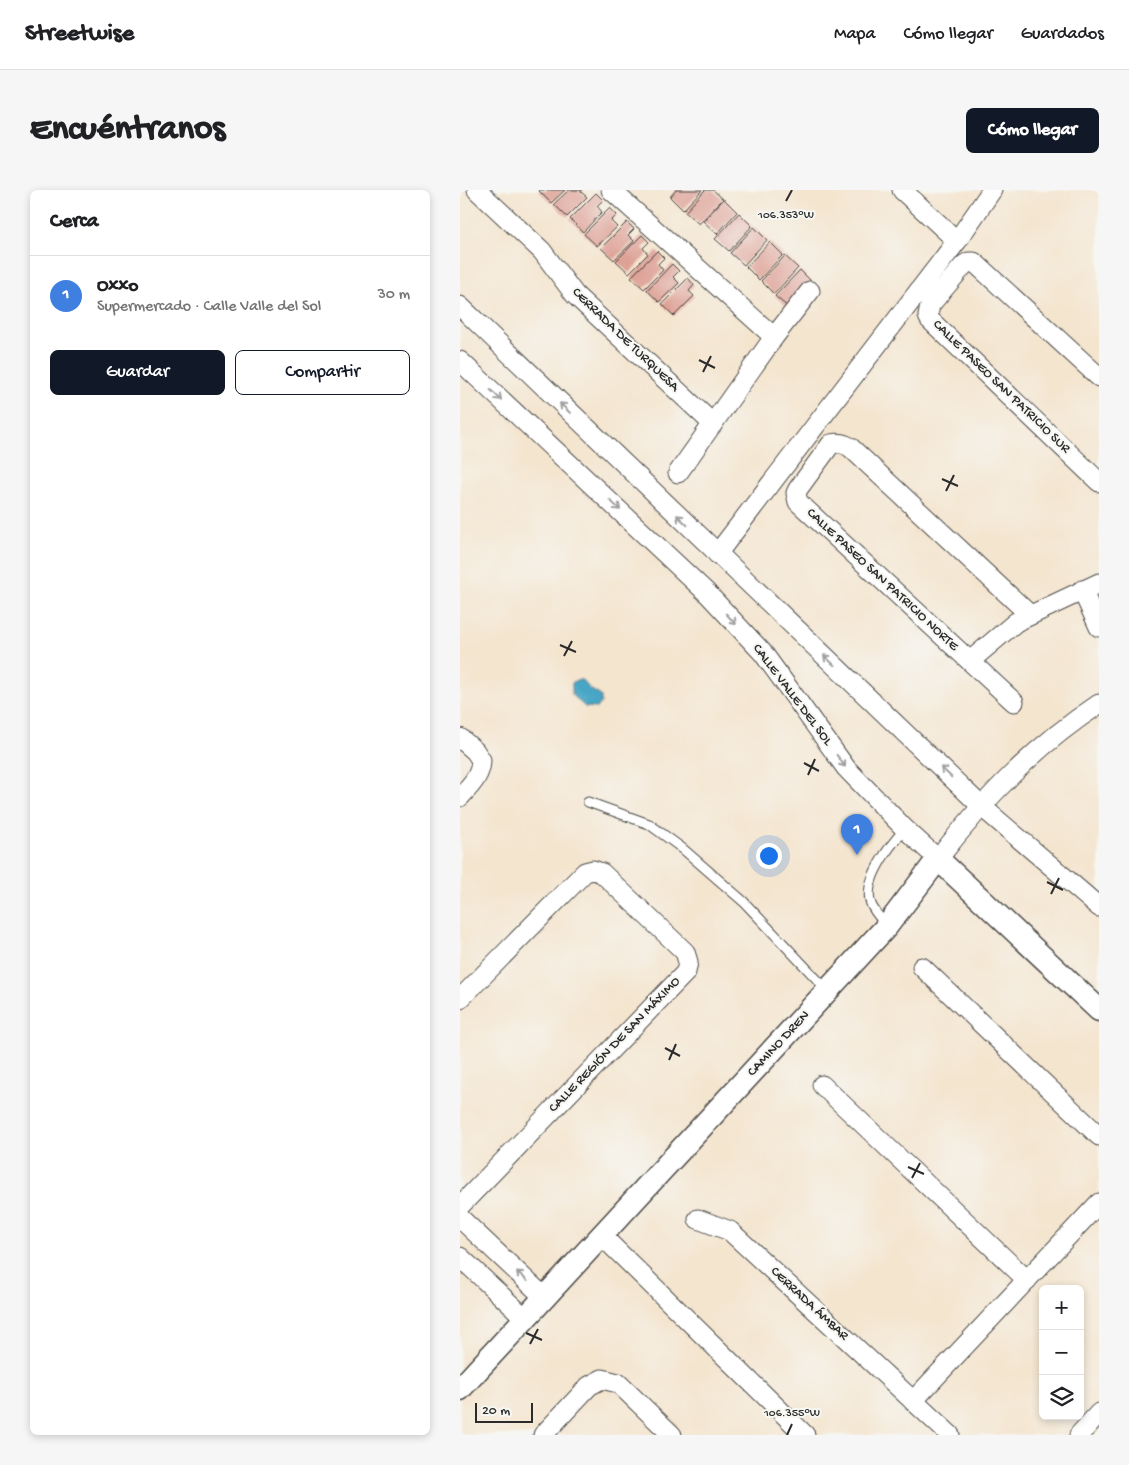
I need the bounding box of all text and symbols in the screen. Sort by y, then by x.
text: Streetwise [25,20,134,49]
text: Mapa [834,24,875,45]
text: Cómo llegar [903,24,993,45]
text: Guardados [1021,24,1104,45]
button: Cómo llegar [966,108,1099,153]
text: Encuéntranos [30,110,225,151]
text: 106.353°W [757,209,814,223]
text: Cerca [50,210,98,235]
text: Oxxo [97,275,138,298]
street label: CERRADA DE TURQUESA [568,284,683,396]
text: 1 [63,286,69,305]
text: 30 m [377,286,410,305]
text: Supermercado · Calle Valle del Sol [97,298,321,317]
street label: CALLE PASEO SAN PATRICIO SUR [929,317,1074,458]
button: Guardar [50,350,225,395]
button: Compartir [235,350,410,395]
one-way arrow [489,389,502,401]
one-way arrow [559,402,571,414]
one-way arrow [608,499,621,511]
street label: CALLE PASEO SAN PATRICIO NORTE [802,505,963,656]
one-way arrow [676,514,689,526]
one-way arrow [725,612,737,625]
street label: CALLE VALLE DEL SOL [748,641,836,750]
one-way arrow [822,654,835,666]
one-way arrow [836,754,846,768]
one-way arrow [940,766,952,778]
pin: 1 [841,814,873,855]
your location [756,843,782,869]
street label: CALLE REGIÓN DE SAN MÁXIMO [545,973,685,1117]
street label: CAMINO DREN [744,1007,814,1081]
street label: CERRADA ÁMBAR [766,1263,852,1345]
one-way arrow [515,1270,528,1282]
map controls [1039,1285,1084,1420]
button: + [1039,1285,1084,1330]
button: − [1039,1330,1084,1375]
button: layers [1039,1375,1084,1420]
scale bar [475,1400,532,1423]
text: 20 m [482,1403,510,1420]
text: 106.355°W [763,1407,820,1421]

